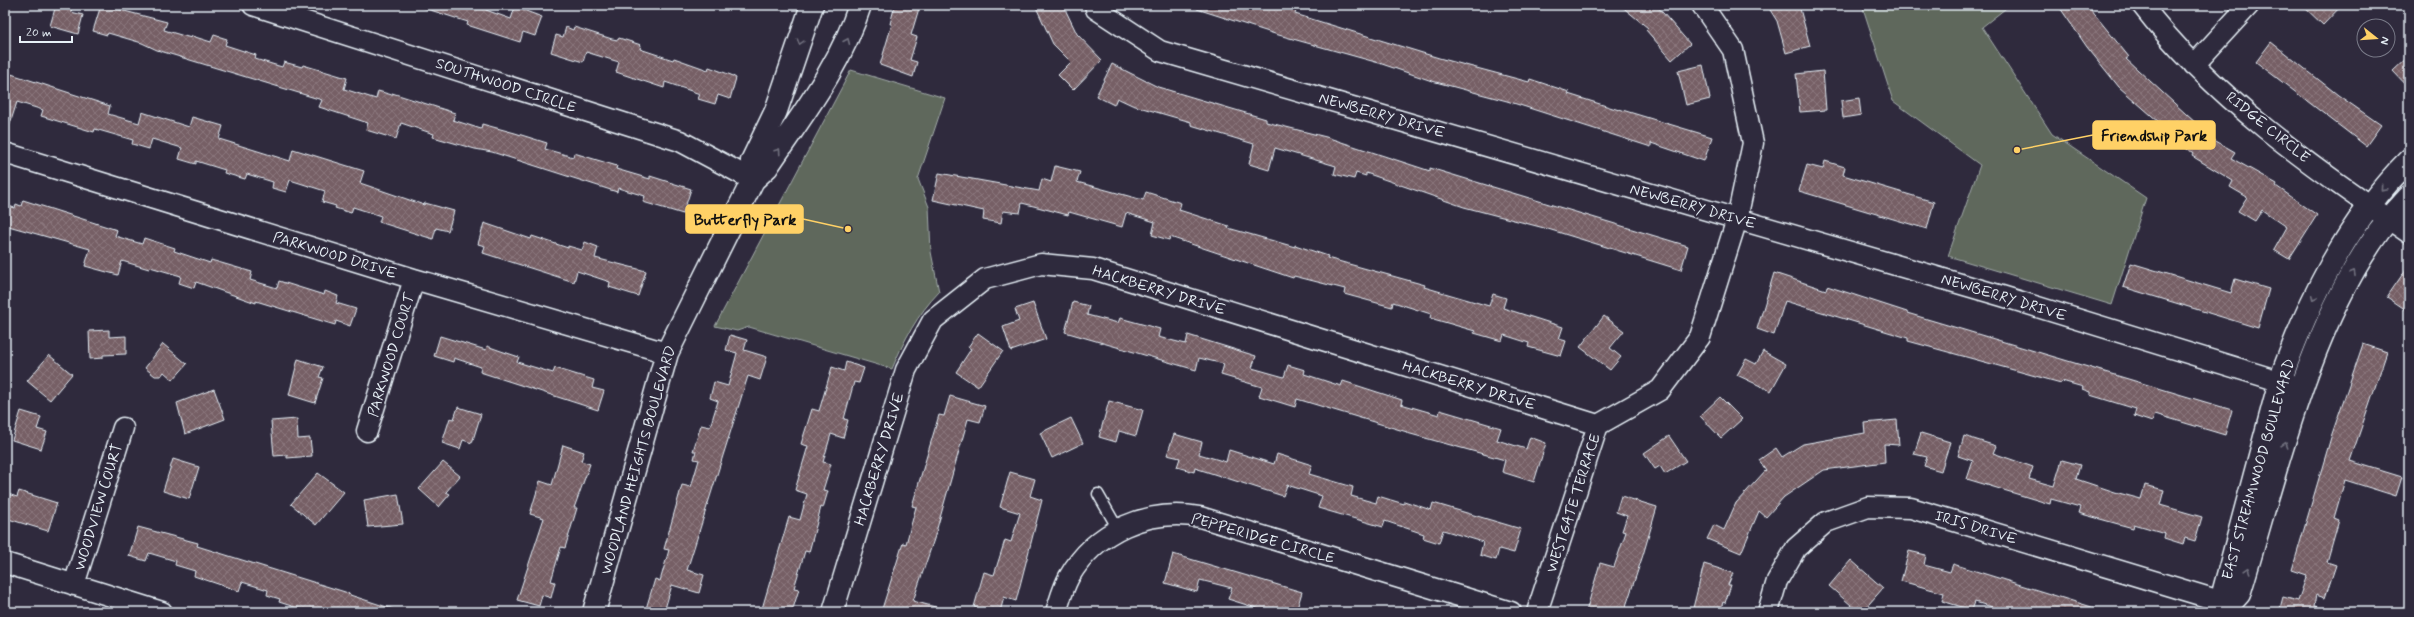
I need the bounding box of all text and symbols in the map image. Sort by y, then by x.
scale bar [20,18,72,44]
north arrow [2356,18,2396,58]
text: 20 m [26,25,52,41]
text: N [2377,35,2392,46]
one-way arrow [796,38,804,45]
one-way arrow [842,38,850,45]
street label: SOUTHWOOD CIRCLE [433,54,579,118]
street label: NEWBERRY DRIVE [1316,88,1447,144]
street label: RIDGE CIRCLE [2221,88,2314,168]
callout: Friendship Park [2093,121,2215,149]
text: Friendship Park [2101,126,2207,147]
one-way arrow [773,148,781,155]
street label: NEWBERRY DRIVE [1627,179,1758,235]
one-way arrow [2380,184,2387,191]
callout: Butterfly Park [686,205,803,233]
text: Butterfly Park [694,210,796,231]
street label: PARKWOOD DRIVE [270,228,399,284]
street label: HACKBERRY DRIVE [1090,261,1228,321]
street label: NEWBERRY DRIVE [1939,269,2069,327]
one-way arrow [2349,270,2356,277]
street label: PARKWOOD COURT [364,290,421,420]
one-way arrow [2311,294,2319,302]
street label: WOODLAND HEIGHTS BOULEVARD [597,343,681,577]
street label: HACKBERRY DRIVE [1400,356,1538,416]
street label: EAST STREAMWOOD BOULEVARD [2218,356,2300,582]
street label: HACKBERRY DRIVE [850,390,910,528]
street label: WESTGATE TERRACE [1542,431,1606,576]
street label: WOODVIEW COURT [70,441,128,573]
one-way arrow [2280,442,2289,449]
street label: IRIS DRIVE [1932,506,2020,550]
street label: PEPPERIDGE CIRCLE [1189,509,1337,569]
one-way arrow [2242,566,2251,573]

